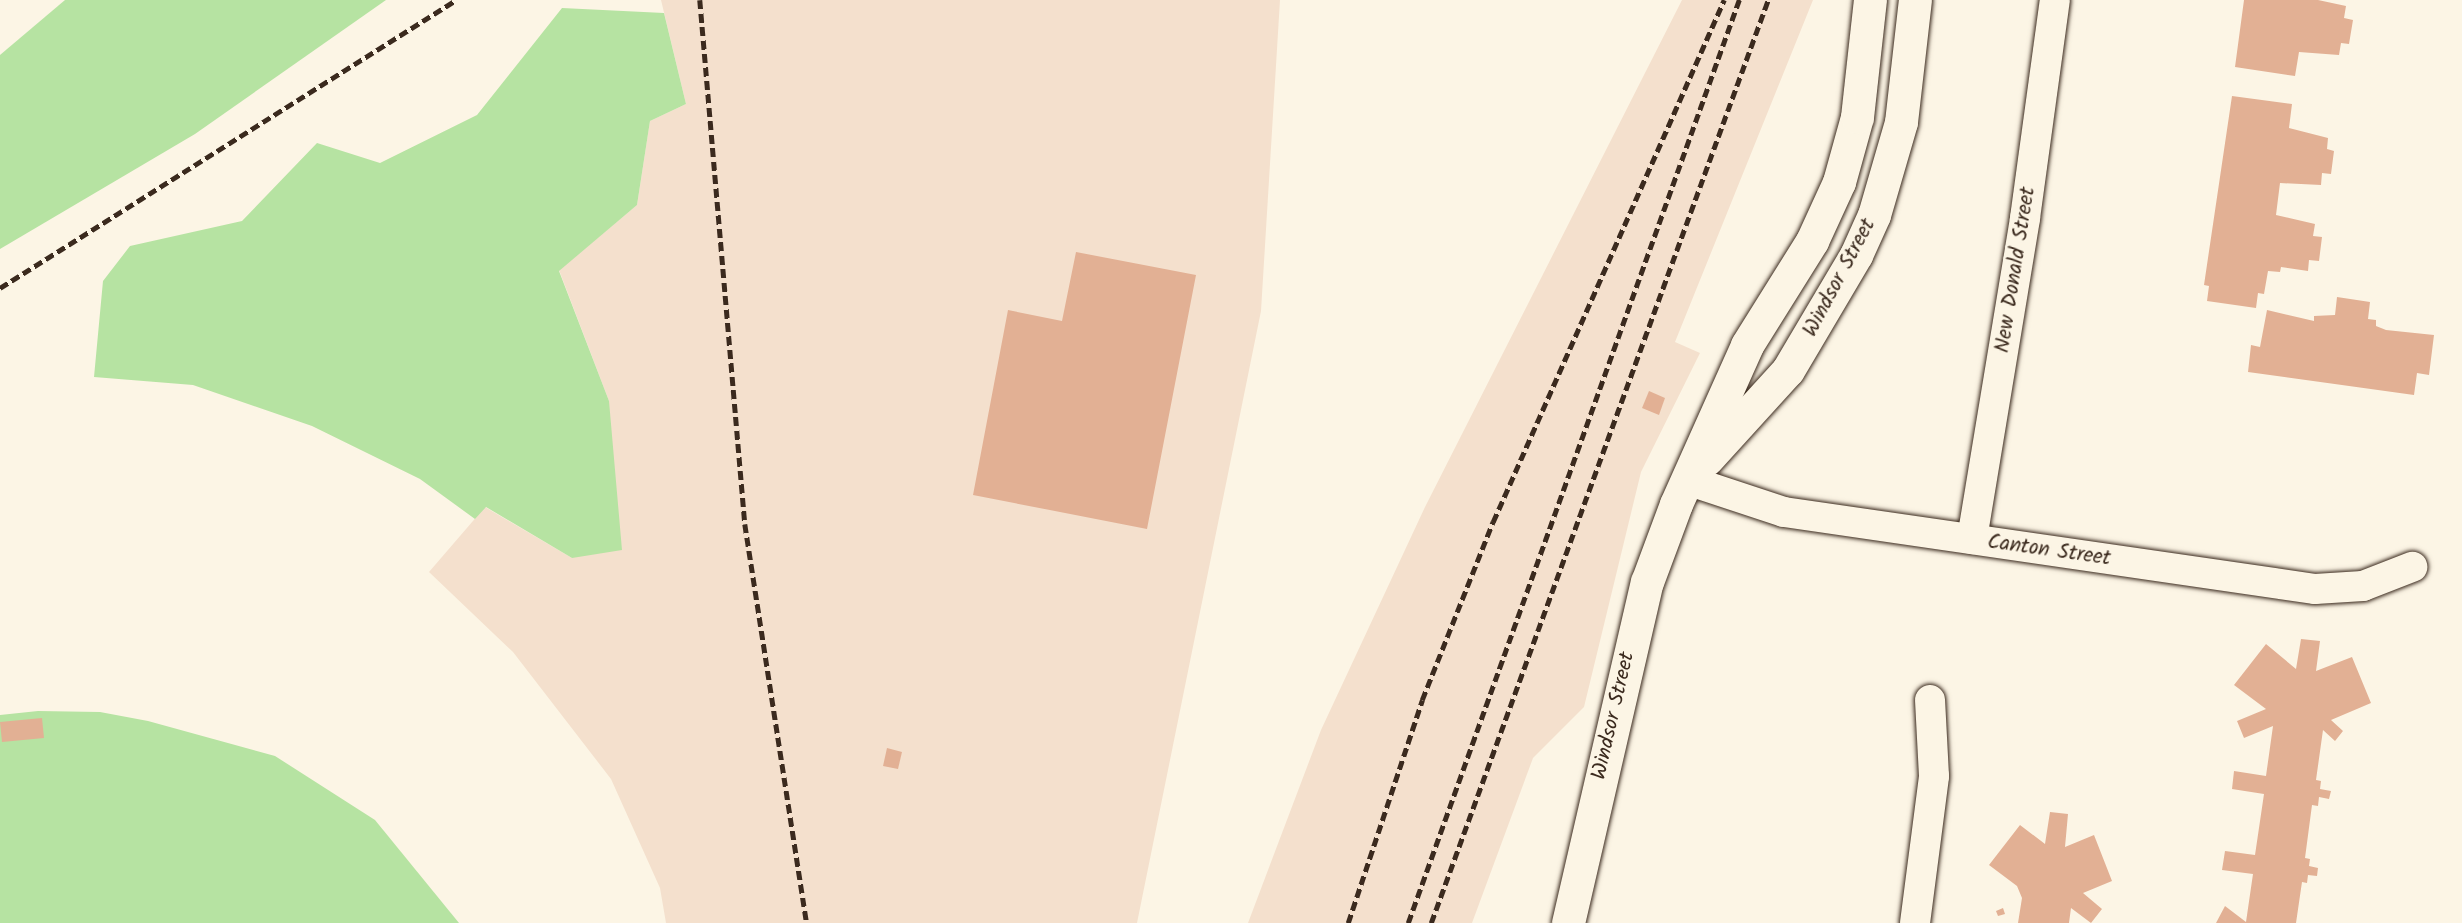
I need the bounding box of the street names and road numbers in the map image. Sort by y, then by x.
street label: New Donald Street [1990,185,2042,355]
street label: Windsor Street [1798,215,1882,341]
street label: Canton Street [1986,530,2112,572]
street label: Windsor Street [1587,650,1641,782]

